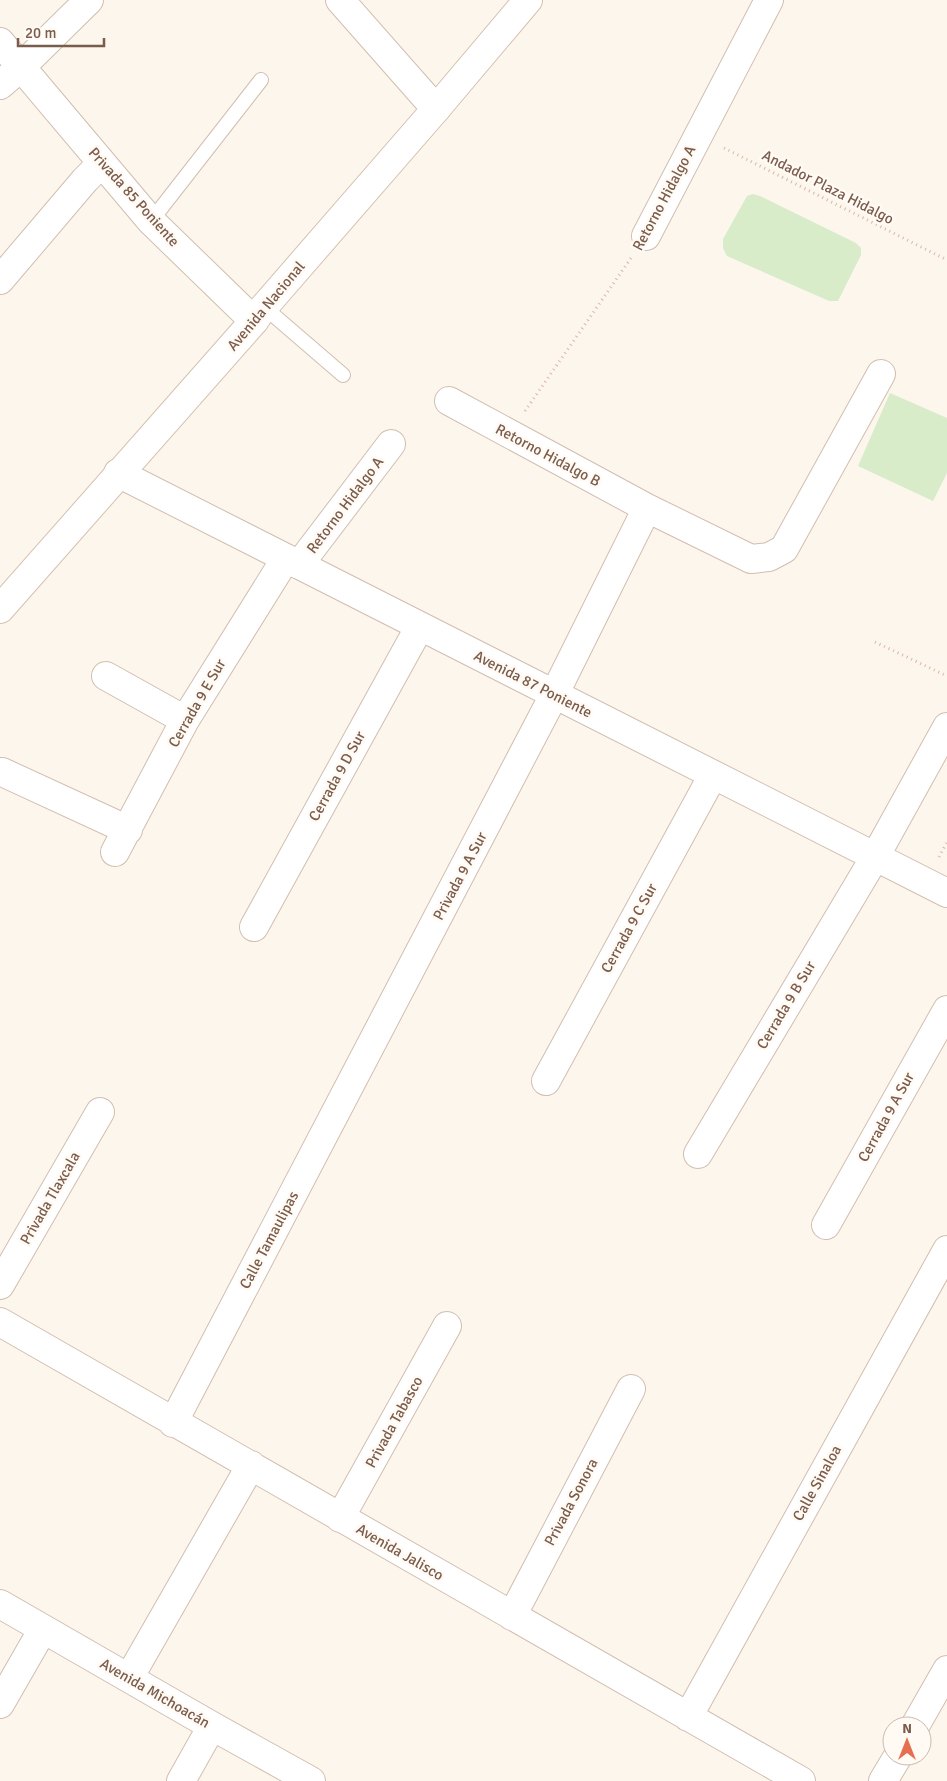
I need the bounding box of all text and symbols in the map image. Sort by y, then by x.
scale bar [18,15,104,47]
text: 20 m [25,24,56,42]
street label: Retorno Hidalgo A [629,142,699,254]
street label: Privada 85 Poniente [85,144,183,250]
street label: Andador Plaza Hidalgo [759,146,897,228]
street label: Avenida Nacional [223,258,309,354]
street label: Retorno Hidalgo B [492,420,604,490]
street label: Retorno Hidalgo A [303,453,387,557]
street label: Avenida 87 Poniente [471,646,595,722]
street label: Cerrada 9 E Sur [164,655,230,750]
street label: Cerrada 9 D Sur [305,727,369,824]
street label: Privada 9 A Sur [429,828,491,923]
street label: Cerrada 9 C Sur [597,880,661,976]
street label: Cerrada 9 B Sur [753,957,820,1052]
street label: Cerrada 9 A Sur [854,1069,918,1165]
street label: Privada Tlaxcala [16,1148,84,1248]
street label: Calle Tamaulipas [236,1188,303,1292]
street label: Privada Tabasco [361,1373,427,1471]
street label: Calle Sinaloa [789,1442,845,1524]
street label: Privada Sonora [540,1455,602,1549]
street label: Avenida Jalisco [353,1520,447,1584]
street label: Avenida Michoacán [97,1654,213,1732]
north arrow [882,1716,932,1766]
text: N [902,1720,912,1737]

